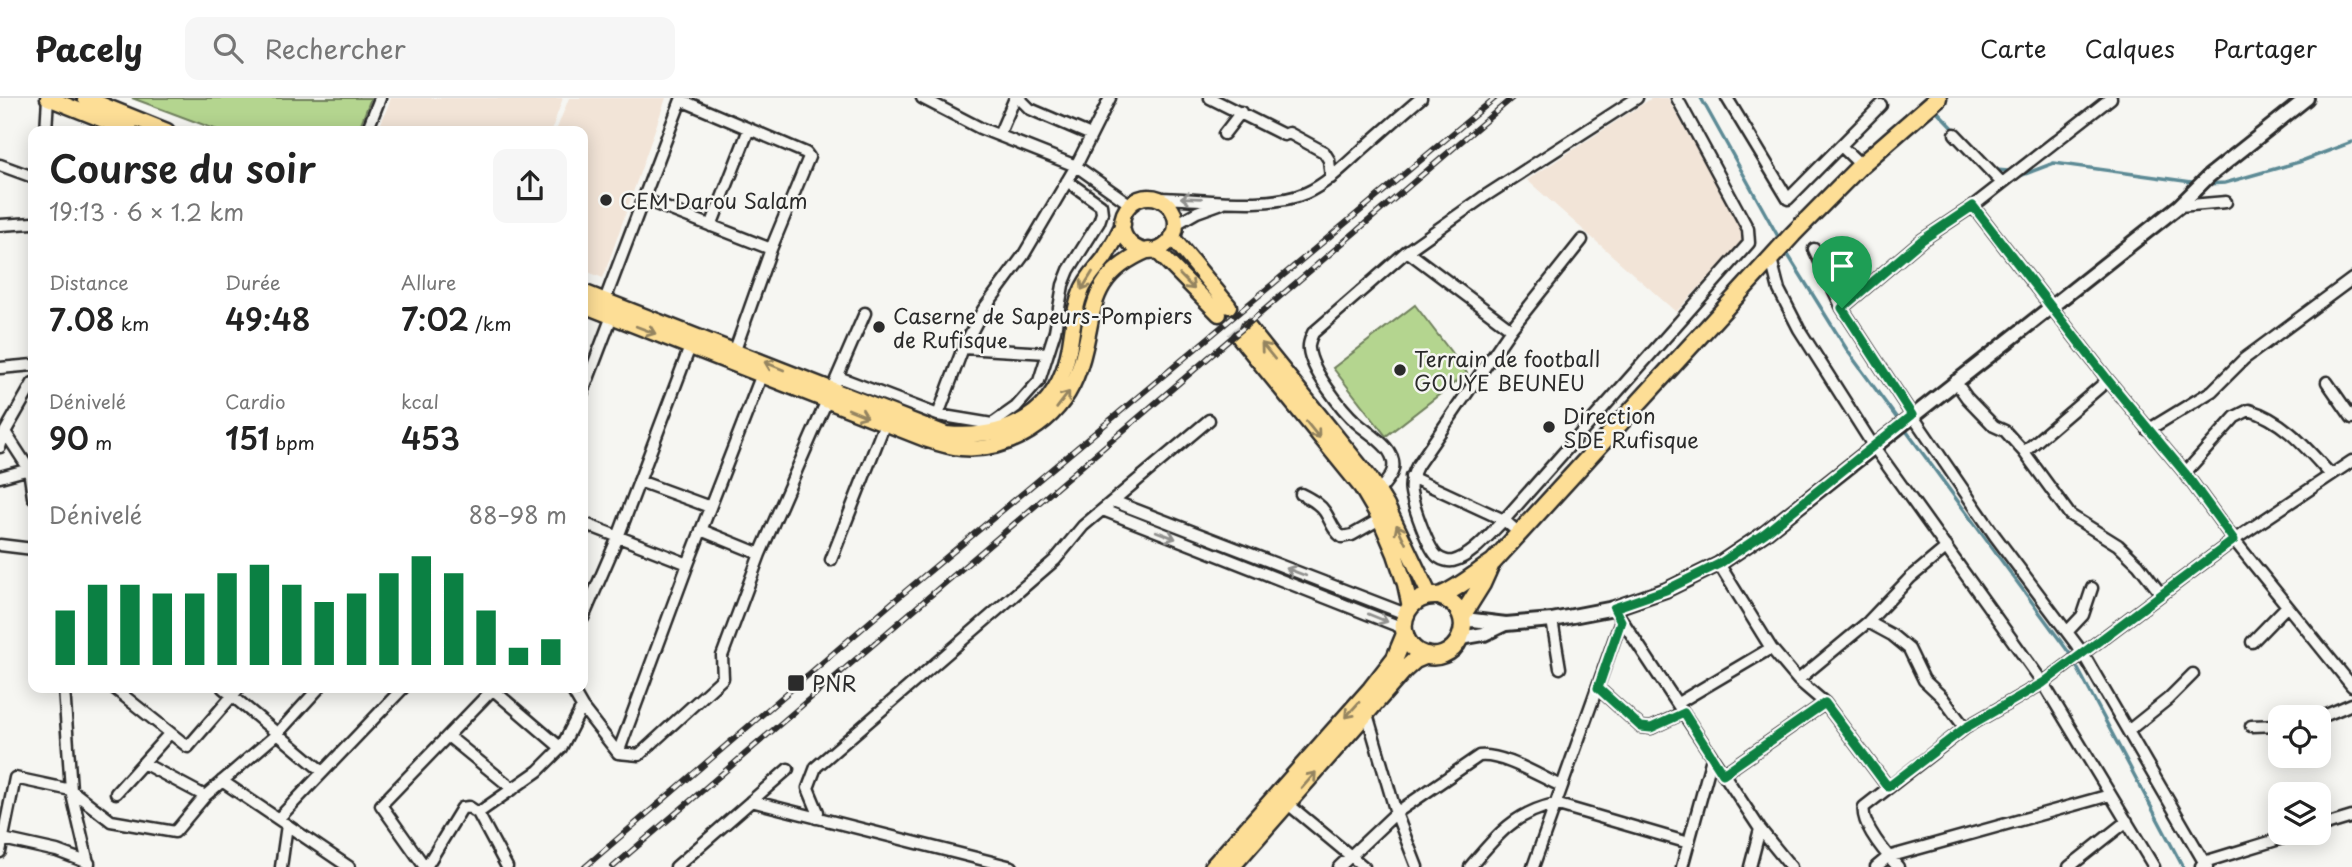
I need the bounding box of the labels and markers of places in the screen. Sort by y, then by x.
place label: CEM Darou Salam [620,184,808,216]
marker: CEM Darou Salam [598,192,614,208]
pin [1812,236,1872,308]
place label: Caserne de Sapeurs-Pompiers de Rufisque [893,299,1192,355]
marker: Caserne de Sapeurs-Pompiers de Rufisque [871,319,887,335]
place label: Terrain de football GOUYE BEUNEU [1414,342,1600,398]
marker: Terrain de football GOUYE BEUNEU [1392,362,1408,378]
place label: Direction SDE Rufisque [1563,399,1699,455]
marker: Direction SDE Rufisque [1541,419,1557,435]
place label: PNR [812,667,857,699]
marker: PNR [786,673,806,693]

